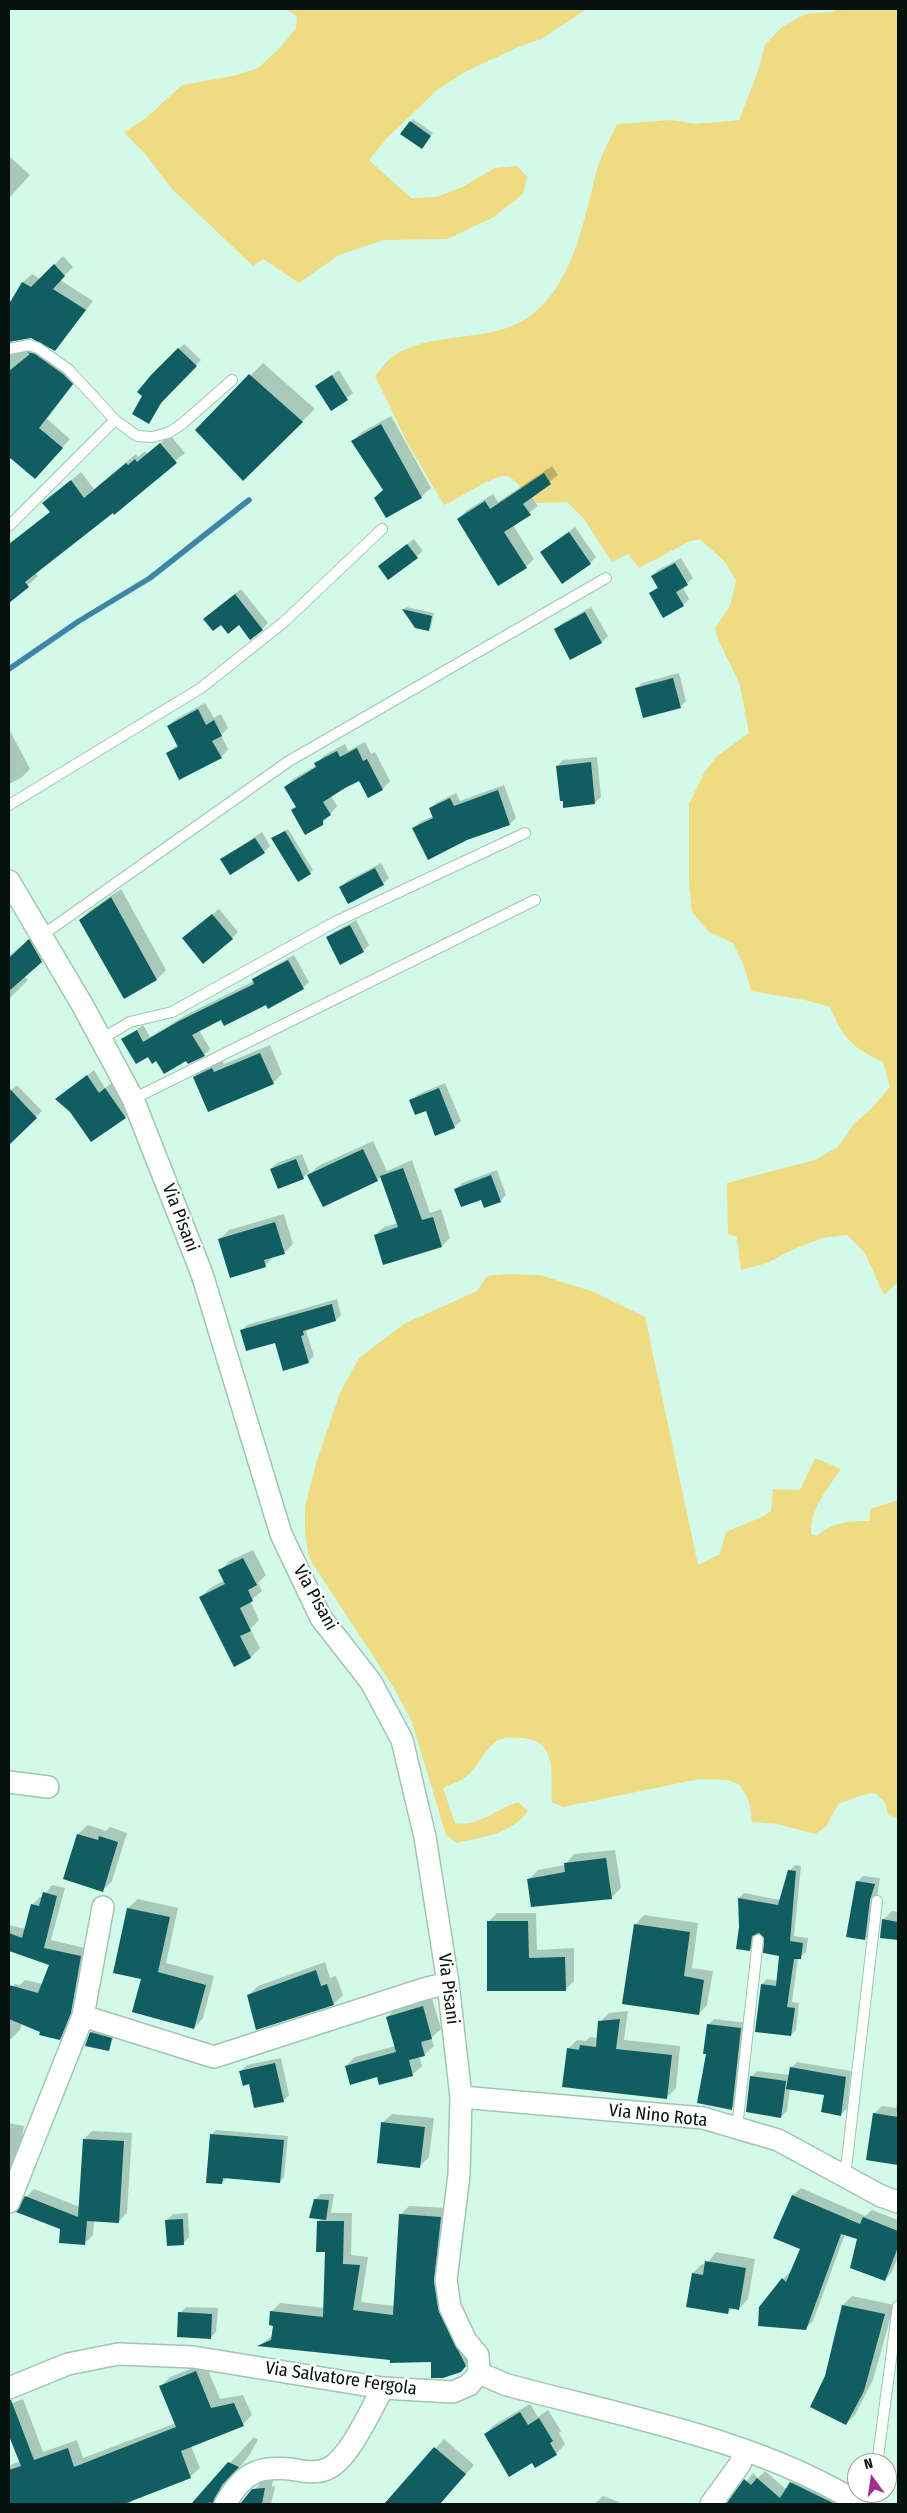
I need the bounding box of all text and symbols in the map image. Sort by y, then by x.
street label: Via Pisani [157,1181,203,1255]
street label: Via Pisani [288,1562,342,1634]
street label: Via Pisani [433,1952,463,2026]
street label: Via Nino Rota [608,2100,708,2132]
street label: Via Salvatore Fergola [264,2358,418,2400]
north arrow [847,2453,897,2503]
text: N [862,2455,875,2473]

